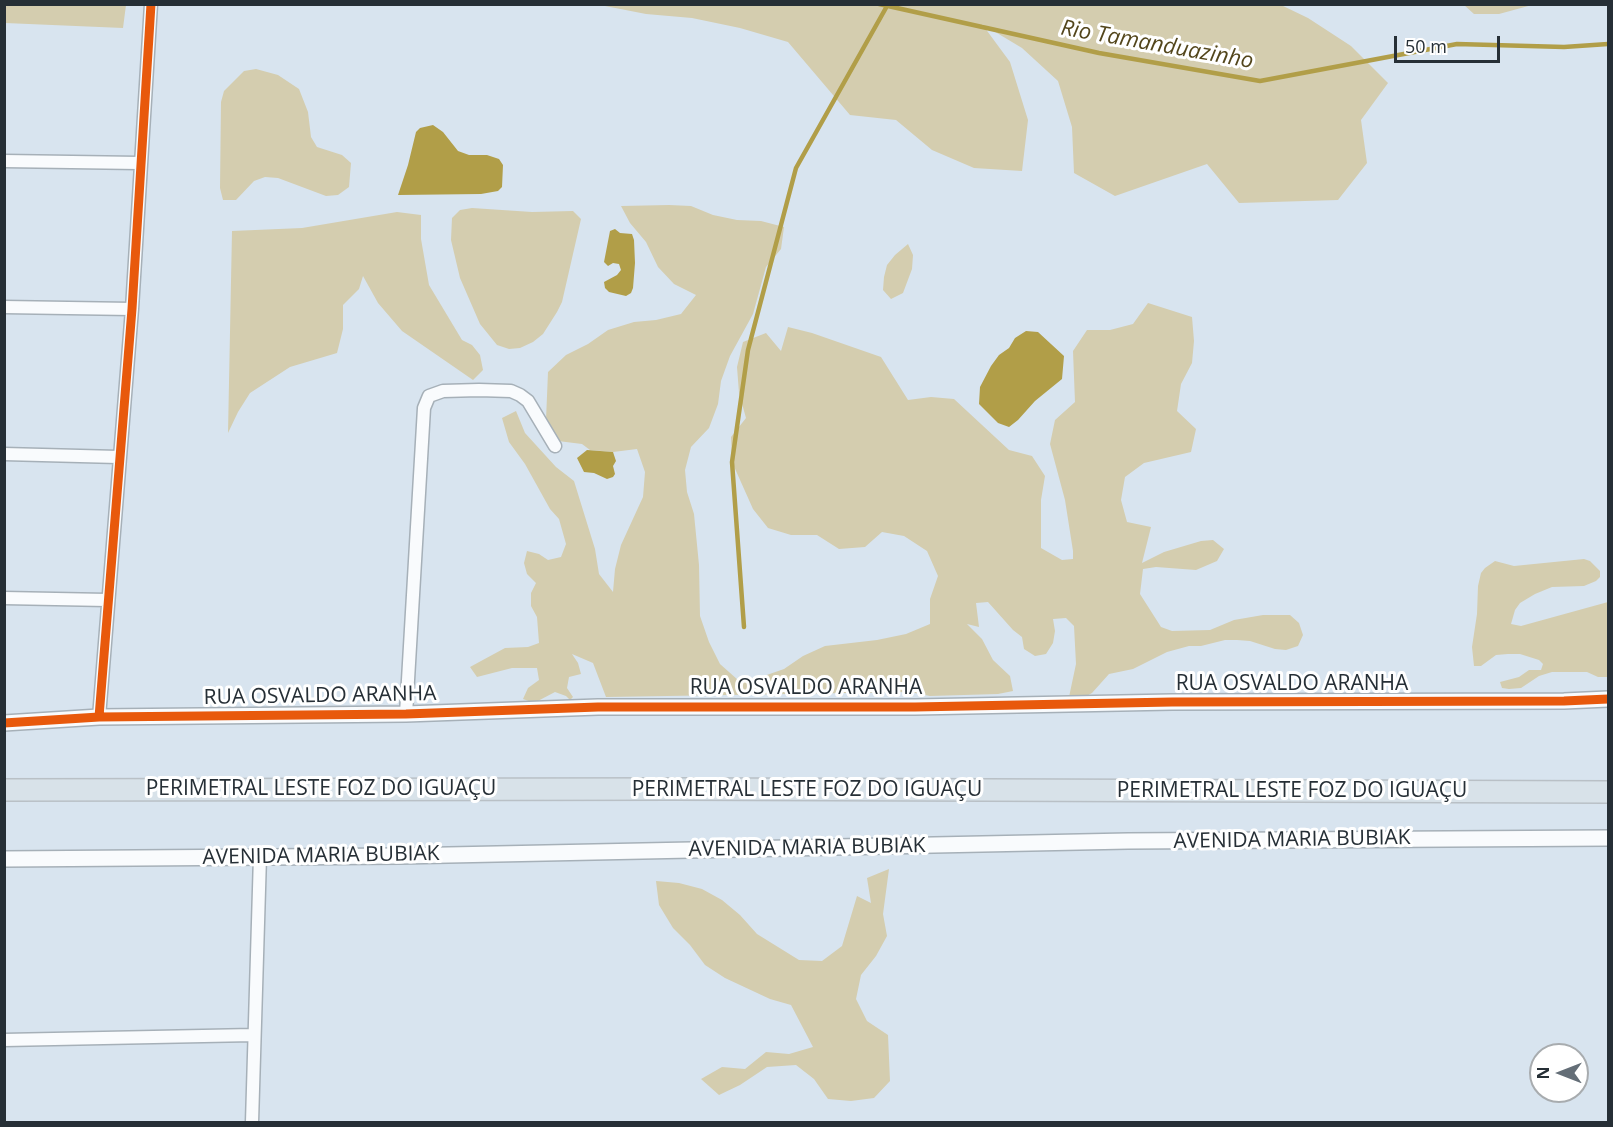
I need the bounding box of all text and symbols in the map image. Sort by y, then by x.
water label: Rio Tamanduazinho [1059,15,1255,75]
scale bar [1397,24,1504,62]
text: 50 m [1405,34,1447,58]
street label: RUA OSVALDO ARANHA [1176,671,1408,697]
street label: RUA OSVALDO ARANHA [690,675,922,701]
street label: RUA OSVALDO ARANHA [203,681,437,711]
street label: PERIMETRAL LESTE FOZ DO IGUAÇU [146,776,496,802]
street label: PERIMETRAL LESTE FOZ DO IGUAÇU [632,777,982,803]
street label: PERIMETRAL LESTE FOZ DO IGUAÇU [1117,778,1467,804]
street label: AVENIDA MARIA BUBIAK [1173,825,1411,855]
street label: AVENIDA MARIA BUBIAK [688,833,926,863]
street label: AVENIDA MARIA BUBIAK [202,841,440,871]
north arrow [1529,1043,1589,1103]
text: N [1532,1067,1554,1080]

